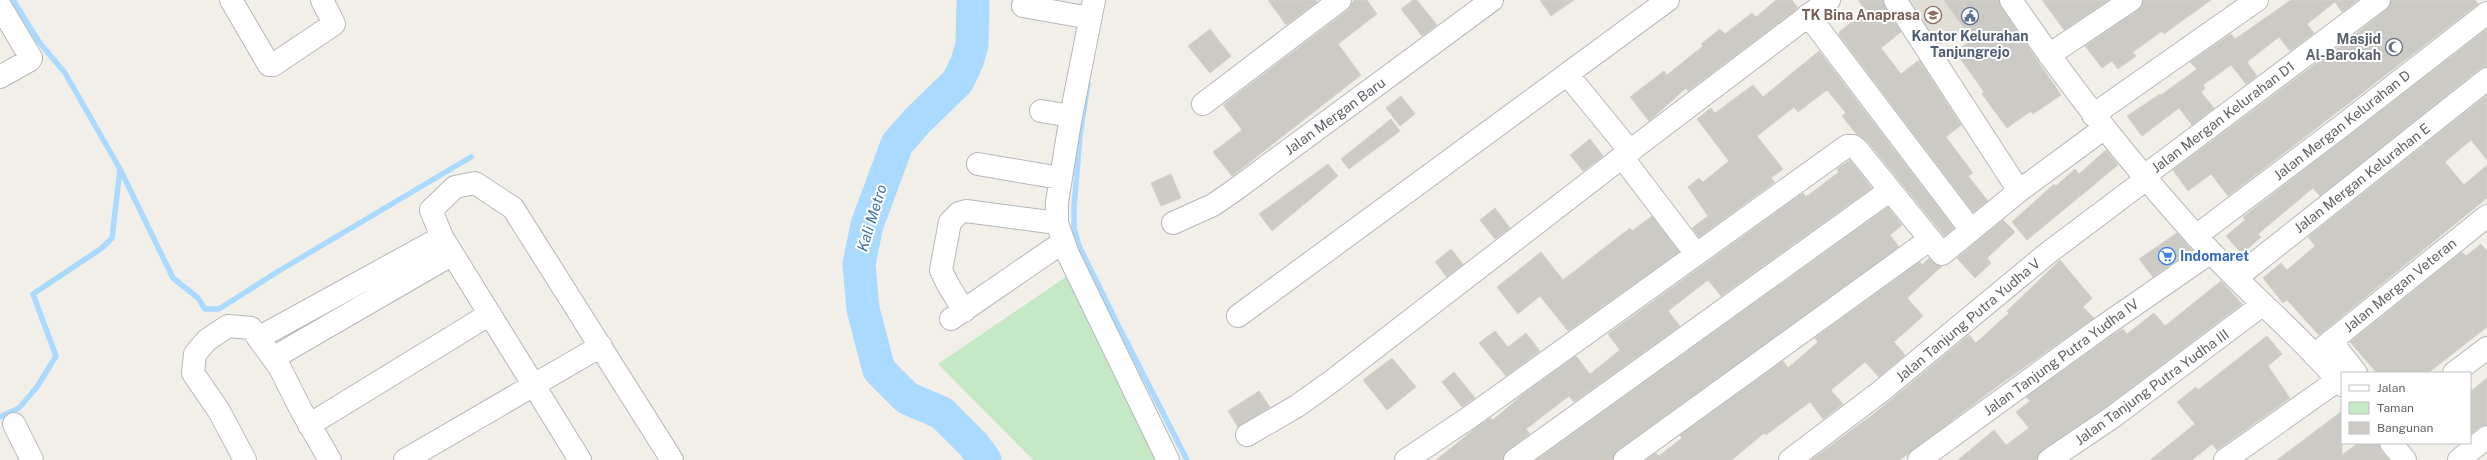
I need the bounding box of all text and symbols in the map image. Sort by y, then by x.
school or university icon: TK Bina Anaprasa [1923,5,1943,25]
public building icon: Kantor Kelurahan Tanjungrejo [1960,6,1980,26]
place label: TK Bina Anaprasa [1802,7,1920,23]
place label: Kantor Kelurahan Tanjungrejo [1912,28,2028,60]
place label: Masjid Al-Barokah [2306,31,2381,63]
mosque icon: Masjid Al-Barokah [2384,37,2404,57]
street label: Jalan Mergan Kelurahan D1 [2148,58,2298,176]
street label: Jalan Mergan Kelurahan D [2270,67,2414,183]
street label: Jalan Mergan Baru [1282,74,1388,158]
street label: Jalan Mergan Kelurahan E [2291,120,2433,236]
water label: Kali Metro [853,182,890,253]
street label: Jalan Mergan Veteran [2341,235,2459,335]
supermarket icon: Indomaret [2157,246,2177,266]
place label: Indomaret [2180,248,2249,264]
street label: Jalan Tanjung Putra Yudha V [1893,255,2044,385]
street label: Jalan Tanjung Putra Yudha IV [1980,295,2142,419]
street label: Jalan Tanjung Putra Yudha III [2072,326,2232,448]
legend [2341,372,2471,444]
text: Jalan [2377,381,2406,395]
text: Taman [2377,401,2414,415]
text: Bangunan [2377,421,2433,435]

